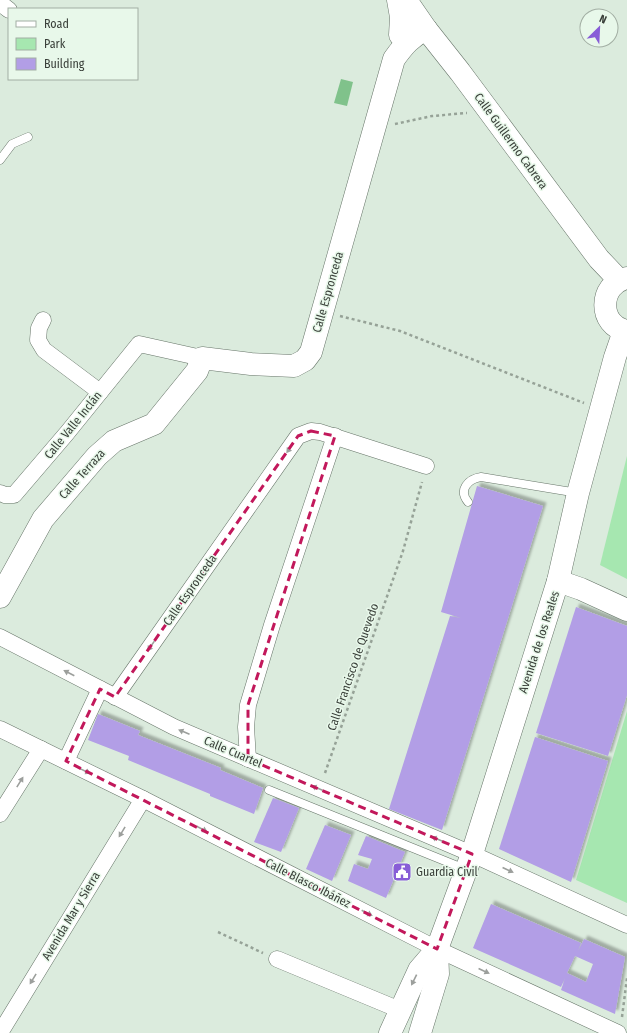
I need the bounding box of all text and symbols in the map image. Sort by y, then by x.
legend [8,8,138,80]
north arrow [579,8,619,48]
text: N [597,12,609,27]
text: Road [44,17,69,31]
text: Park [44,37,66,51]
text: Building [44,57,85,71]
street label: Calle Guillermo Cabrera [471,90,551,192]
street label: Calle Espronceda [310,250,346,334]
street label: Calle Valle Inclán [41,388,105,462]
one-way arrow [286,443,294,453]
street label: Calle Terraza [56,446,108,502]
street label: Calle Espronceda [160,552,220,628]
street label: Avenida de los Reales [516,589,562,695]
street label: Calle Francisco de Quevedo [325,601,381,733]
one-way arrow [147,641,155,651]
one-way arrow [63,669,74,676]
one-way arrow [178,728,190,734]
street label: Calle Cuartel [202,733,264,771]
one-way arrow [80,767,91,774]
one-way arrow [17,776,24,787]
one-way arrow [310,784,322,790]
one-way arrow [119,826,126,838]
one-way arrow [196,826,207,832]
one-way arrow [430,835,442,841]
street label: Calle Blasco Ibáñez [263,856,353,911]
public building icon: Guardia Civil [391,861,413,883]
place label: Guardia Civil [416,865,478,879]
one-way arrow [502,867,514,873]
street label: Avenida Mar y Sierra [39,869,103,963]
one-way arrow [362,910,373,916]
one-way arrow [478,968,490,974]
one-way arrow [29,973,36,985]
one-way arrow [411,975,417,986]

